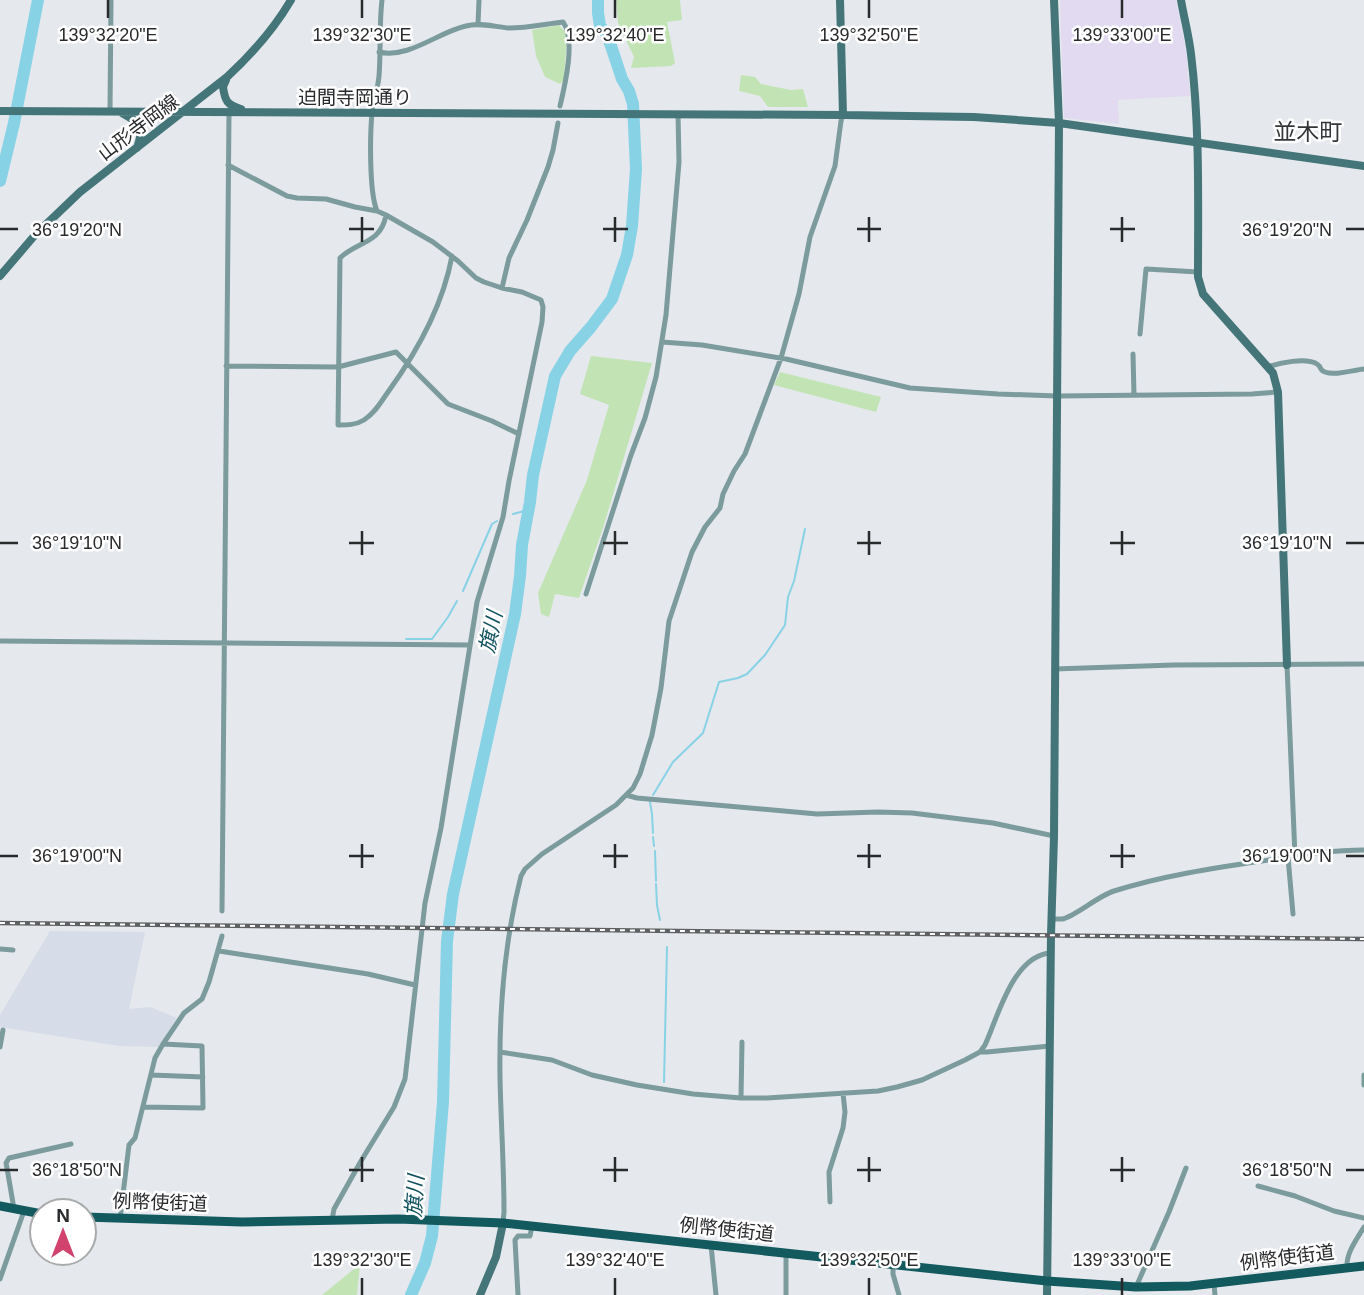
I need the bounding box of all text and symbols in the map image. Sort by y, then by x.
text: 139°32'20"E [58,25,158,45]
text: 139°32'30"E [312,25,412,45]
text: 139°32'40"E [565,25,665,45]
text: 139°32'50"E [819,25,919,45]
text: 139°33'00"E [1072,25,1172,45]
street label: 迫間寺岡通り [298,87,412,108]
street label: 山形寺岡線 [94,90,183,164]
district label: 並木町 [1274,119,1343,145]
text: 36°19'20"N [32,220,122,240]
text: 36°19'20"N [1242,220,1332,240]
text: 36°19'10"N [32,533,122,553]
text: 36°19'10"N [1242,533,1332,553]
water label: 旗川 [475,607,507,655]
text: 36°19'00"N [32,846,122,866]
text: 36°19'00"N [1242,846,1332,866]
text: 36°18'50"N [32,1160,122,1180]
text: 36°18'50"N [1242,1160,1332,1180]
water label: 旗川 [402,1172,428,1218]
street label: 例幣使街道 [112,1190,208,1215]
north arrow [28,1197,98,1267]
text: N [56,1205,70,1226]
street label: 例幣使街道 [679,1214,775,1245]
street label: 例幣使街道 [1239,1241,1335,1274]
text: 139°32'30"E [312,1250,412,1270]
text: 139°32'40"E [565,1250,665,1270]
text: 139°32'50"E [819,1250,919,1270]
text: 139°33'00"E [1072,1250,1172,1270]

